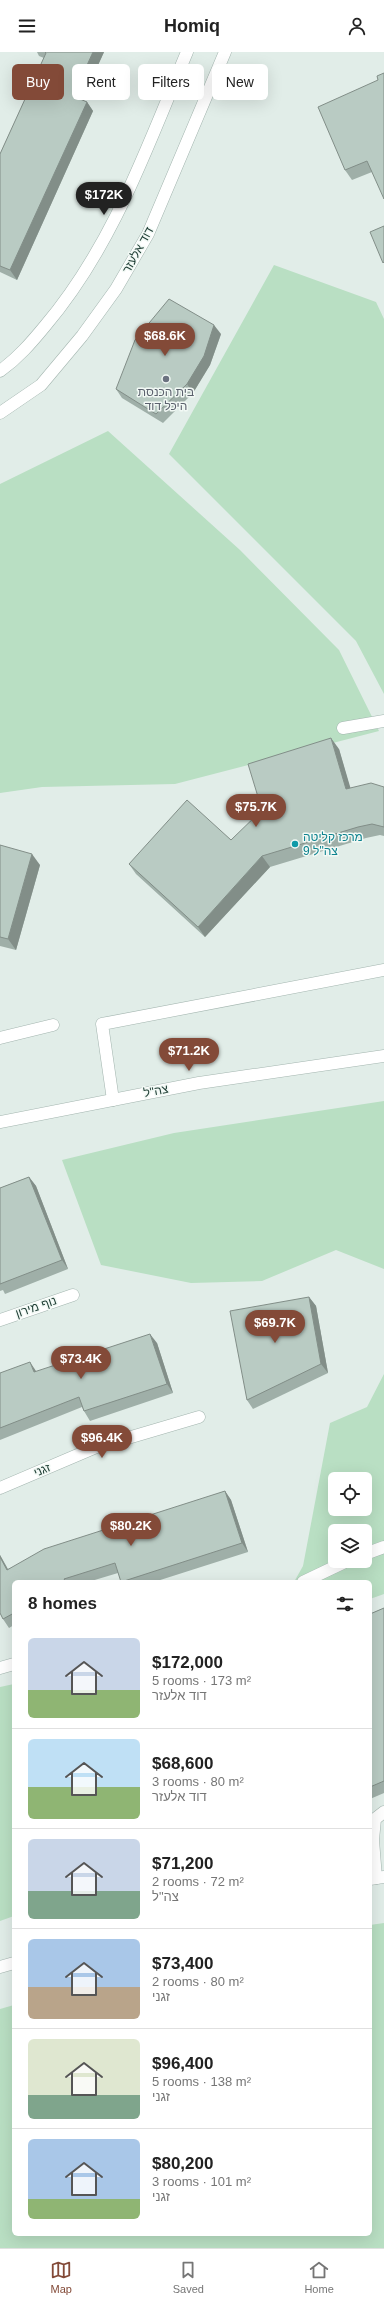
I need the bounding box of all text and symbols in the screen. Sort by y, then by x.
icon: menu [16,15,38,37]
icon: person [346,15,368,37]
text: Homiq [164,16,220,36]
chip: Buy [12,64,64,100]
chip: Rent [72,64,130,100]
chip: Filters [138,64,204,100]
chip: New [212,64,268,100]
pin: $172K [76,182,132,216]
text: $172K [85,187,123,202]
street label: דוד אלעזר [120,224,157,276]
pin: $68.6K [132,323,198,357]
text: $68.6K [144,328,186,343]
marker: בית הכנסת היכל דוד [161,374,171,384]
place label: בית הכנסת היכל דוד [138,385,194,413]
pin: $75.7K [223,794,289,828]
text: $75.7K [235,799,277,814]
place label: מרכז קליטה צה"ל 9 [303,830,363,858]
marker: מרכז קליטה צה"ל 9 [290,839,300,849]
pin: $71.2K [156,1038,222,1072]
text: $71.2K [168,1043,210,1058]
street label: צה"ל [143,1082,170,1100]
street label: נוף מירון [14,1293,58,1321]
pin: $69.7K [242,1310,308,1344]
text: $69.7K [254,1315,296,1330]
pin: $73.4K [48,1346,114,1380]
text: $73.4K [60,1351,102,1366]
pin: $96.4K [69,1425,135,1459]
text: $96.4K [81,1430,123,1445]
street label: זגני [32,1460,52,1480]
map controls [328,1472,372,1568]
button: locate [328,1472,372,1516]
pin: $80.2K [98,1513,164,1547]
text: $80.2K [110,1518,152,1533]
button: layers [328,1524,372,1568]
icon: filters [334,1593,356,1615]
text: 8 homes [28,1594,97,1613]
text: $172,000 [152,1653,223,1672]
icon: home [60,1654,108,1702]
text: 5 rooms · 173 m² [152,1673,251,1688]
text: דוד אלעזר [152,1688,207,1703]
text: $68,600 [152,1754,213,1773]
icon: home [60,1755,108,1803]
text: 3 rooms · 80 m² [152,1774,244,1789]
text: דוד אלעזר [152,1789,207,1804]
text: $71,200 [152,1854,213,1873]
icon: home [60,1855,108,1903]
text: 2 rooms · 72 m² [152,1874,244,1889]
text: צה"ל [152,1889,179,1904]
text: $73,400 [152,1954,213,1973]
icon: home [60,1955,108,2003]
text: 2 rooms · 80 m² [152,1974,244,1989]
text: זגני [152,1989,170,2004]
text: $96,400 [152,2054,213,2073]
icon: home [60,2055,108,2103]
text: 5 rooms · 138 m² [152,2074,251,2089]
text: זגני [152,2089,170,2104]
text: $80,200 [152,2154,213,2173]
icon: home [60,2155,108,2203]
text: 3 rooms · 101 m² [152,2174,251,2189]
text: זגני [152,2189,170,2204]
tab: Map [50,2259,72,2295]
tab: Saved [173,2259,204,2295]
tab: Home [304,2259,334,2295]

